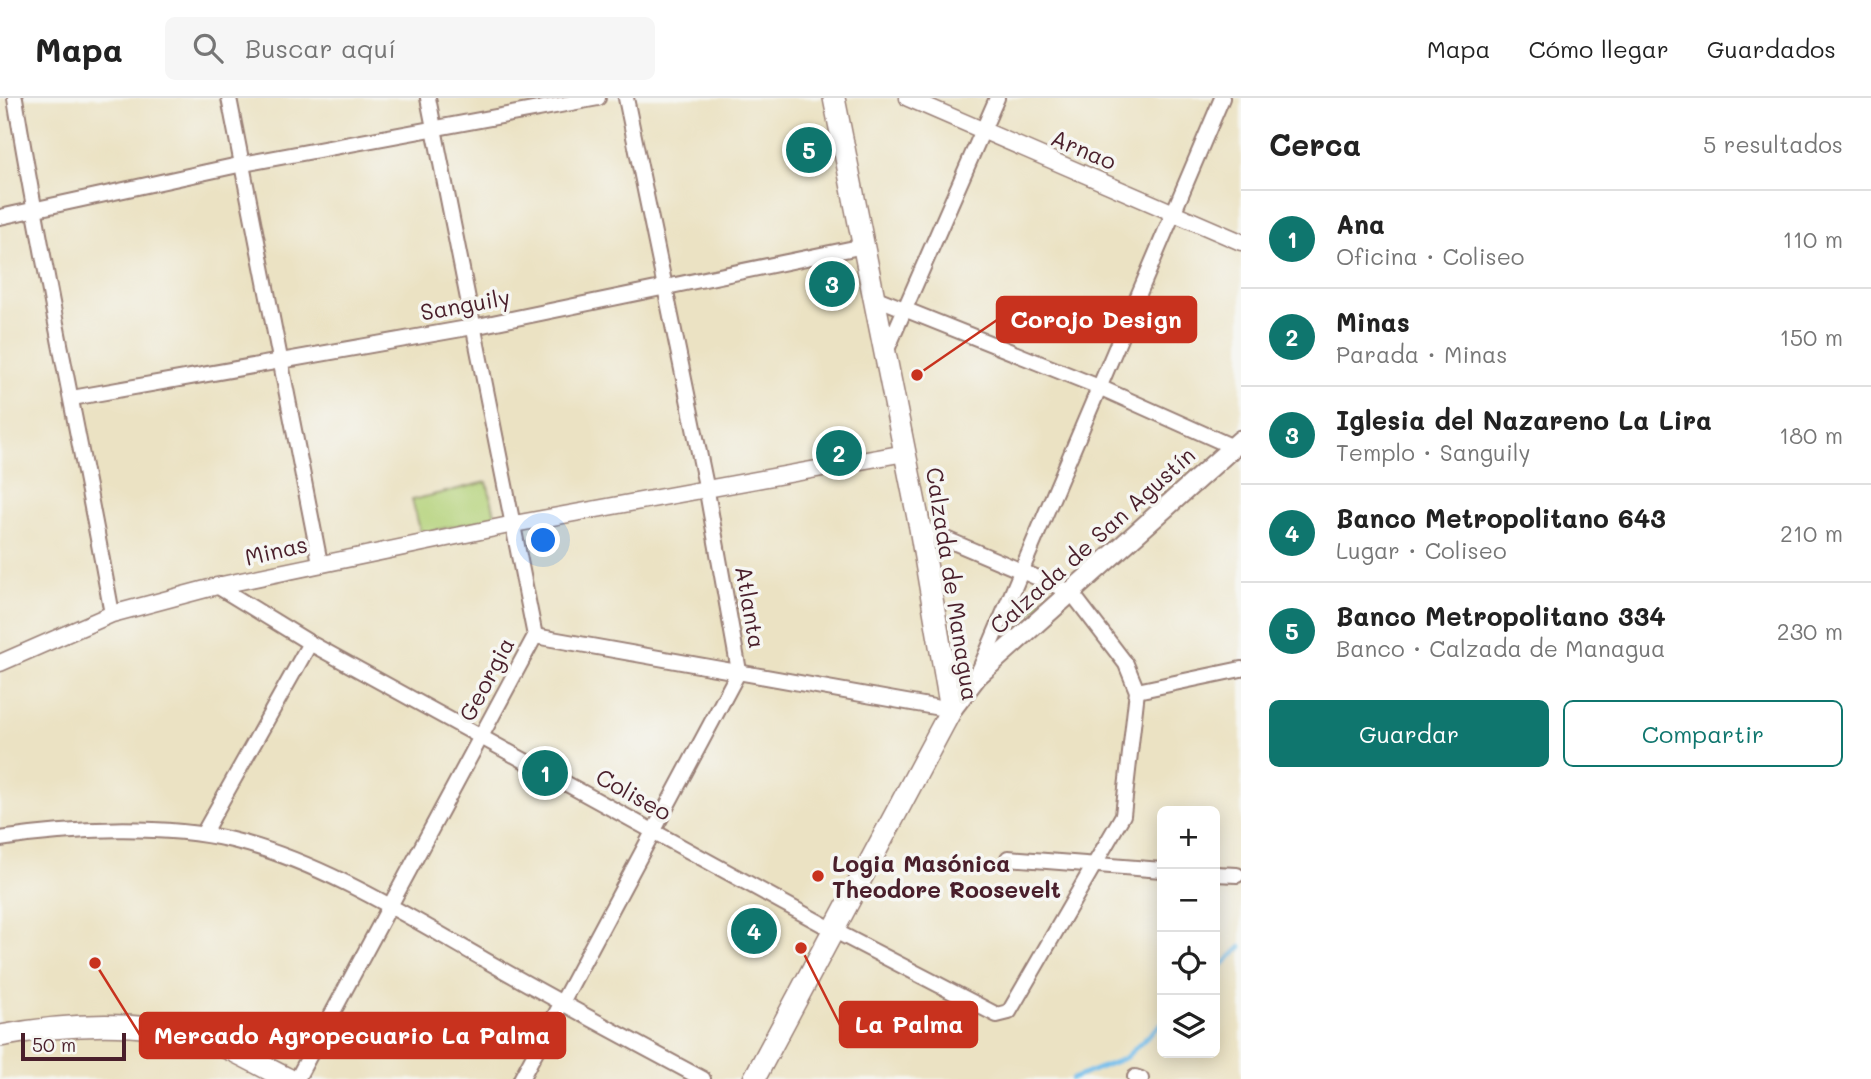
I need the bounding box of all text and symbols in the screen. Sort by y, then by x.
search box [165,17,655,80]
text: Mapa [35,27,123,70]
icon: search [189,29,227,67]
text: Buscar aquí [245,31,396,65]
text: Mapa [1427,33,1491,64]
text: Cómo llegar [1529,33,1669,64]
text: Guardados [1707,33,1836,64]
street label: Arnao [1047,122,1121,176]
pin: 5 [786,124,832,176]
text: Cerca [1269,124,1361,164]
text: 5 resultados [1703,129,1843,159]
text: Ana [1336,207,1385,241]
text: 1 [1287,224,1297,254]
text: 110 m [1783,224,1843,254]
text: Oficina · Coliseo [1336,241,1525,271]
pin: 3 [809,258,855,310]
street label: Sanguily [418,281,512,327]
callout: Corojo Design [997,297,1196,342]
text: Corojo Design [1010,303,1182,334]
text: Minas [1336,305,1410,339]
text: 2 [1286,322,1298,352]
text: 150 m [1779,322,1843,352]
text: Parada · Minas [1336,339,1508,369]
text: Iglesia del Nazareno La Lira [1336,403,1712,437]
text: 3 [1285,420,1299,450]
text: 180 m [1779,420,1843,450]
pin: 2 [816,427,862,479]
text: Templo · Sanguily [1336,437,1531,467]
street label: Calzada de San Agustín [983,440,1201,640]
street label: Calzada de Managua [920,465,986,703]
text: Banco Metropolitano 643 [1336,501,1666,535]
text: 4 [1285,518,1299,548]
text: 210 m [1780,518,1843,548]
your location [526,523,560,557]
street label: Minas [242,528,310,572]
text: Lugar · Coliseo [1336,535,1507,565]
street label: Atlanta [729,563,773,651]
text: Banco Metropolitano 334 [1336,599,1666,633]
text: 5 [1285,616,1299,646]
text: 230 m [1777,616,1843,646]
street label: Georgia [451,632,521,726]
text: Banco · Calzada de Managua [1336,633,1665,663]
button: Guardar [1269,700,1549,767]
button: Compartir [1563,700,1843,767]
pin: 1 [522,747,568,799]
street label: Coliseo [591,761,677,827]
map controls [1157,806,1220,1058]
button: + [1157,806,1220,869]
place label: Logia Masónica Theodore Roosevelt [832,848,1061,904]
marker: Logia Masónica Theodore Roosevelt [810,868,826,884]
button: − [1157,869,1220,932]
pin: 4 [731,905,777,957]
button: locate [1157,932,1220,995]
button: layers [1157,995,1220,1058]
callout: La Palma [840,1002,977,1047]
text: La Palma [855,1008,963,1039]
callout: Mercado Agropecuario La Palma [140,1013,565,1058]
text: Mercado Agropecuario La Palma [154,1019,550,1050]
scale bar [21,1030,126,1062]
text: 50 m [32,1032,76,1057]

